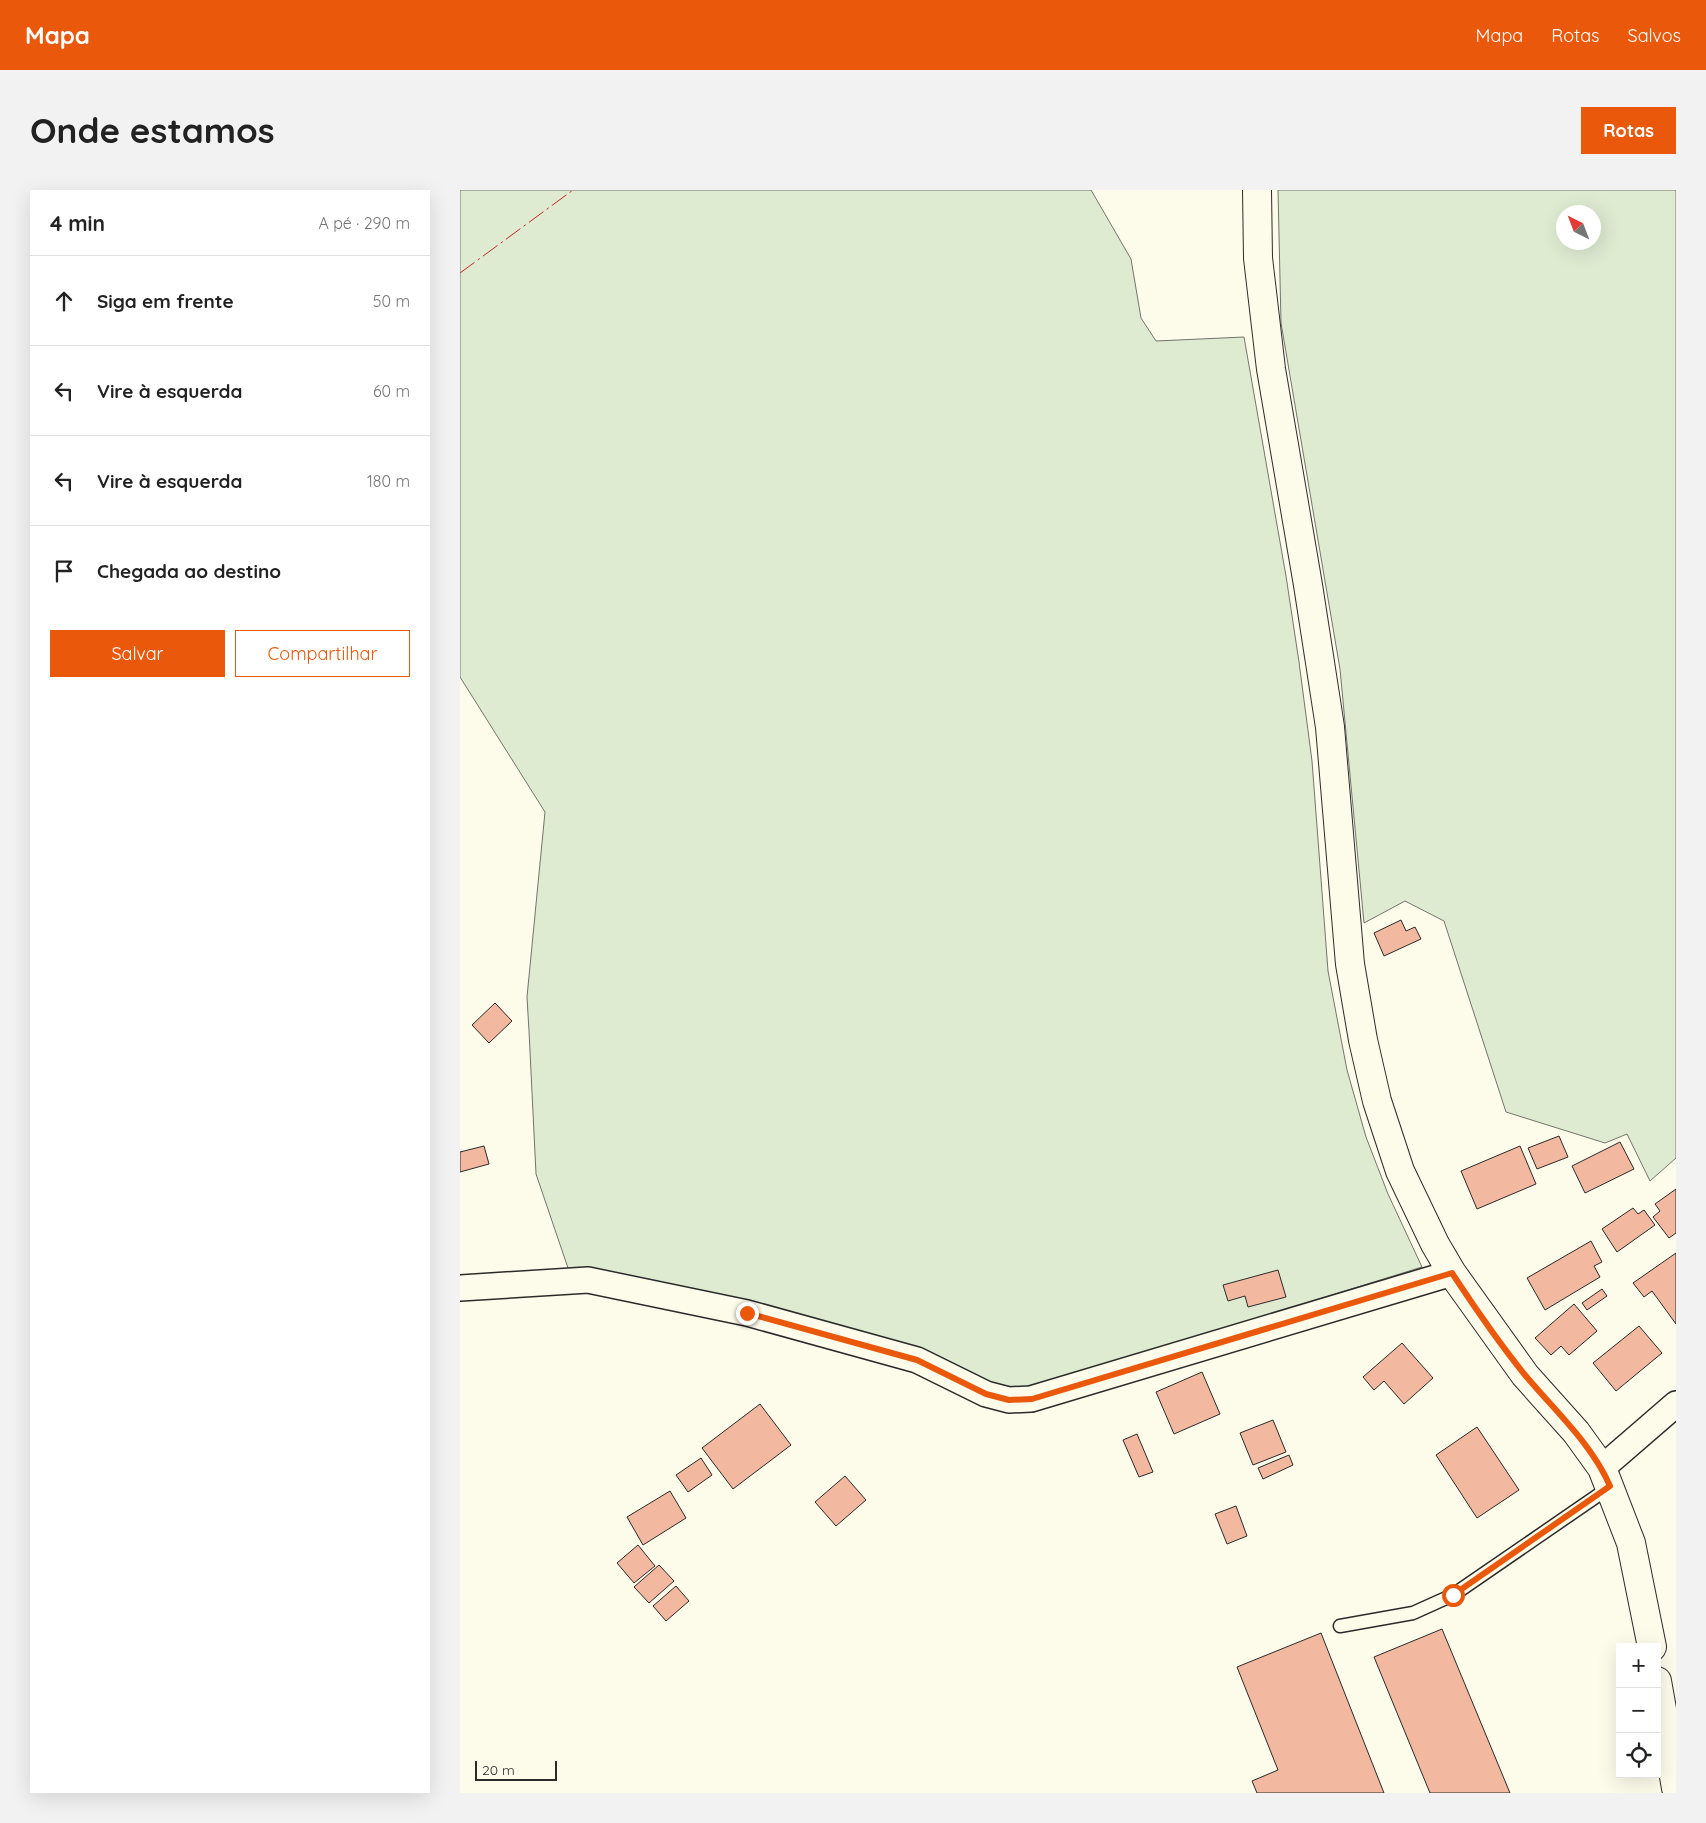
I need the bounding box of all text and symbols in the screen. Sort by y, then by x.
text: Mapa [25,20,90,50]
text: Mapa [1476,24,1523,47]
text: Rotas [1551,24,1600,47]
text: Salvos [1628,24,1681,47]
button: Rotas [1581,107,1676,154]
text: Onde estamos [30,108,275,152]
north arrow [1556,205,1601,250]
text: 4 min [50,210,105,236]
text: A pé · 290 m [318,213,410,233]
icon: ahead [50,287,78,315]
text: Siga em frente [97,289,234,313]
text: 50 m [373,291,410,311]
icon: left [50,377,78,405]
text: Vire à esquerda [97,379,242,403]
text: 60 m [373,381,410,401]
icon: left [50,467,78,495]
text: Vire à esquerda [97,469,242,493]
text: 180 m [367,471,410,491]
icon: arrive [50,557,78,585]
text: Chegada ao destino [97,559,281,583]
button: Salvar [50,630,225,677]
button: Compartilhar [235,630,410,677]
route end [736,1302,759,1325]
route start [1442,1584,1465,1607]
map controls [1616,1643,1661,1778]
button: + [1616,1643,1661,1688]
button: − [1616,1688,1661,1733]
button: locate [1616,1733,1661,1778]
scale bar [475,1758,558,1781]
text: 20 m [482,1761,515,1779]

